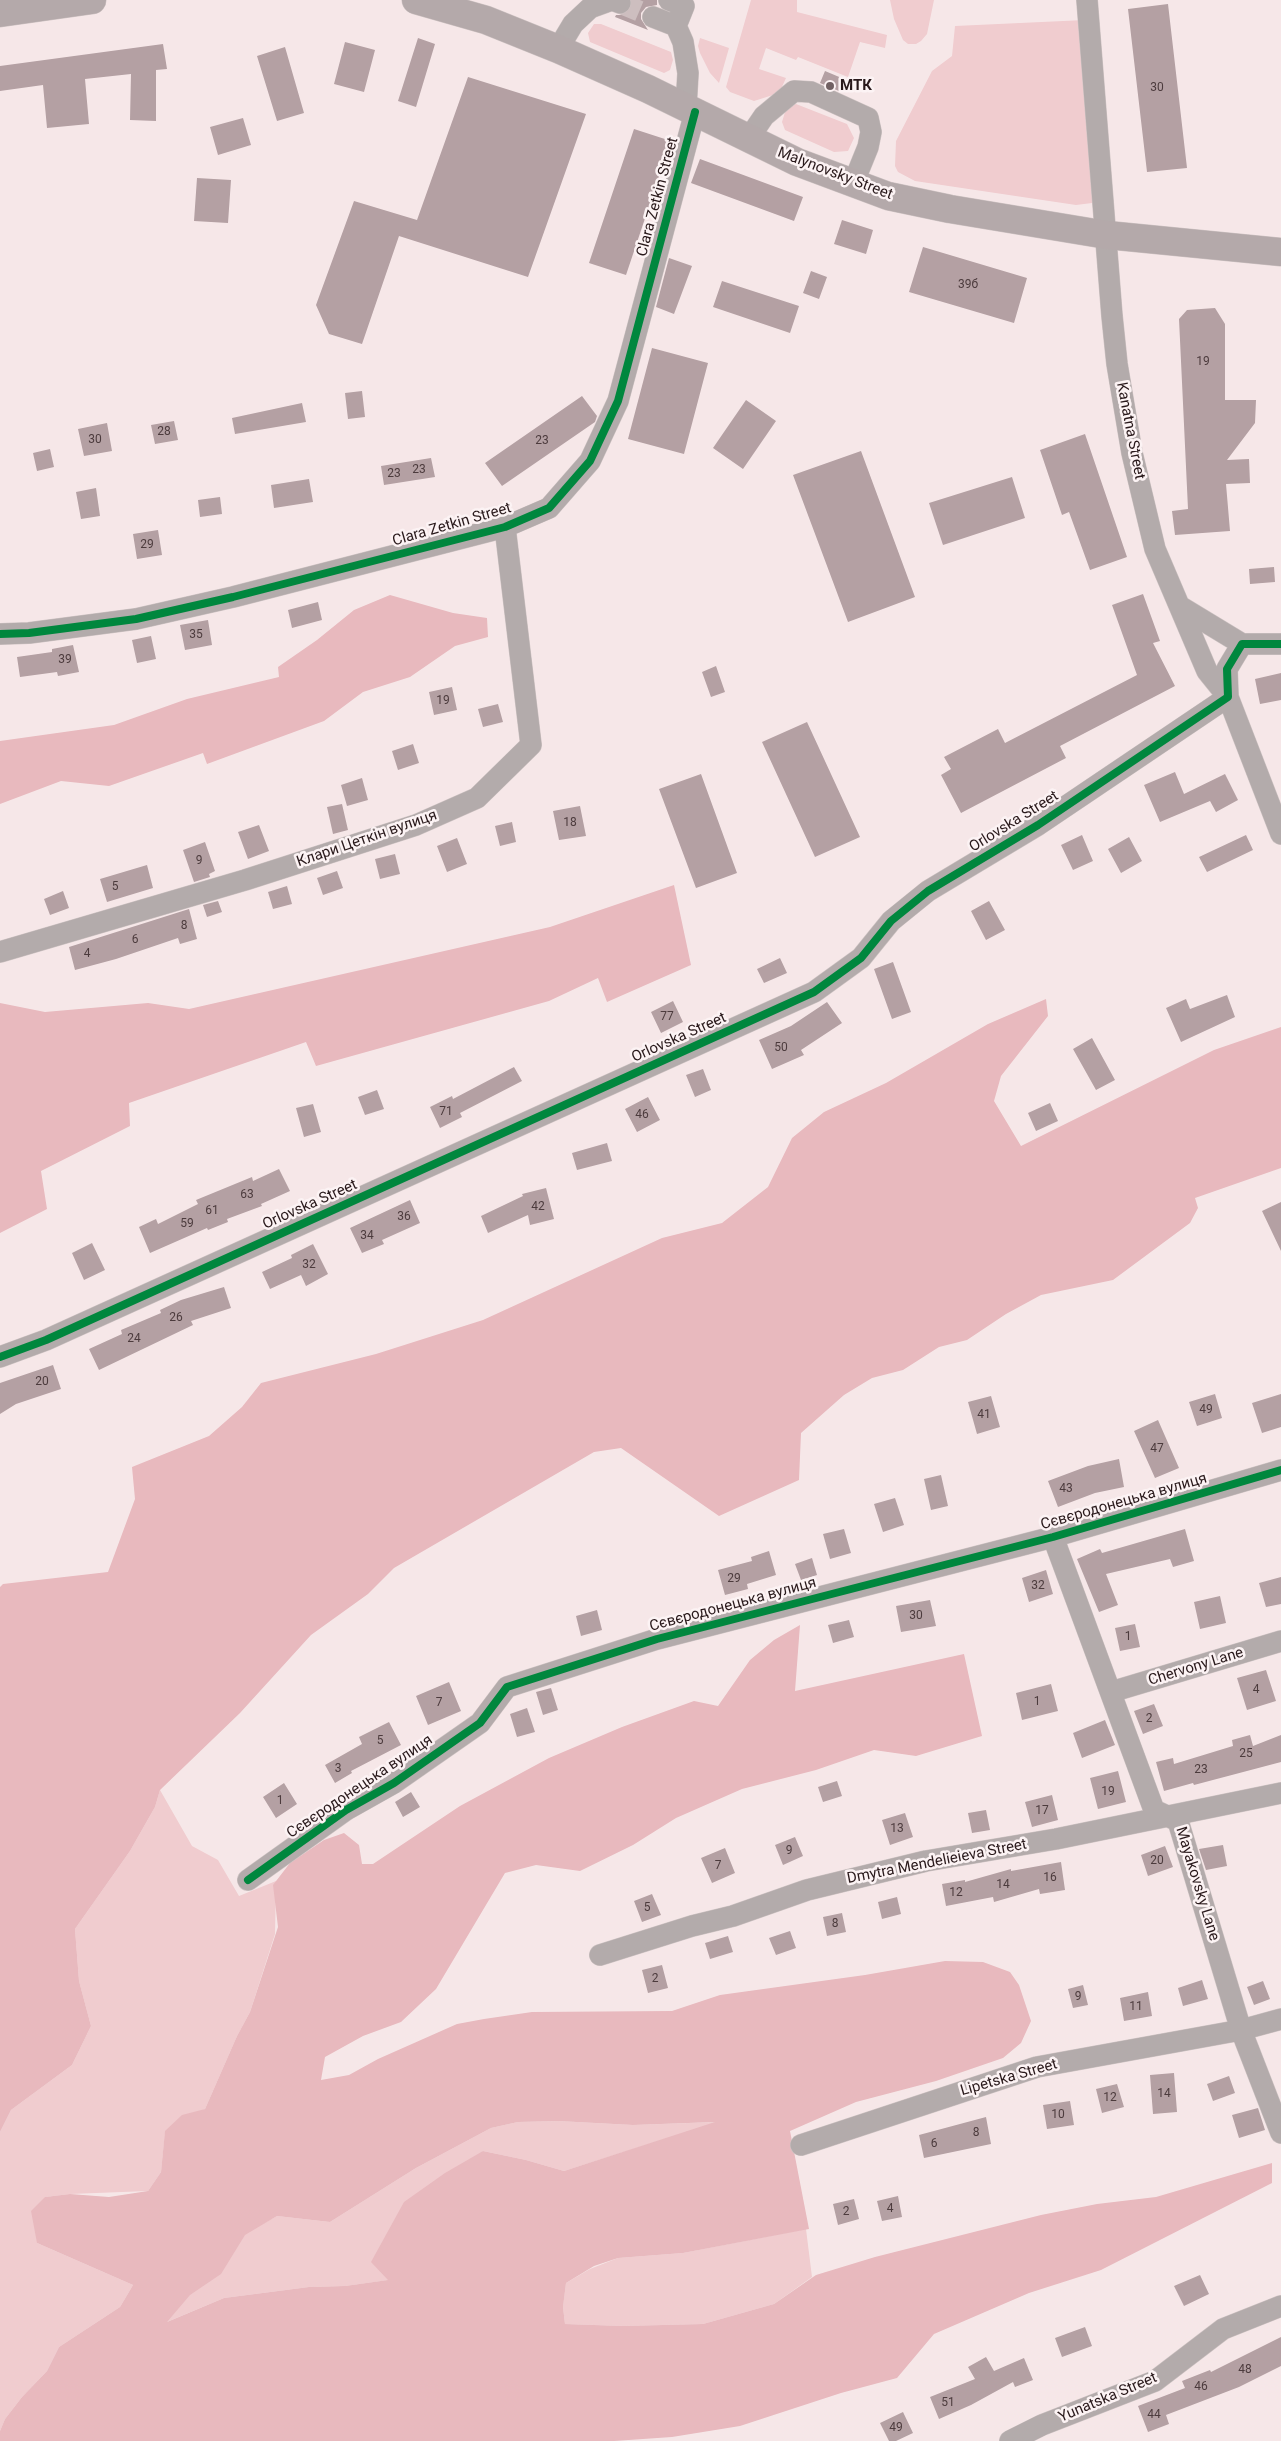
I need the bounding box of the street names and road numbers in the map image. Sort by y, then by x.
street label: Clara Zetkin Street [633,135,683,259]
street label: Malynovsky Street [775,144,895,204]
street label: Kanatna Street [1112,381,1148,481]
street label: Clara Zetkin Street [391,499,513,551]
street label: Orlovska Street [966,787,1062,857]
street label: Клари Цеткін вулиця [294,807,440,871]
street label: Orlovska Street [629,1009,729,1067]
street label: Orlovska Street [260,1176,360,1234]
street label: Сєвєродонецька вулиця [1039,1470,1209,1534]
street label: Сєвєродонецька вулиця [648,1574,818,1636]
street label: Chervony Lane [1146,1644,1246,1690]
street label: Сєвєродонецька вулиця [284,1731,436,1843]
street label: Mayakovsky Lane [1171,1825,1223,1943]
street label: Dmytra Mendelieieva Street [846,1836,1028,1888]
street label: Lipetska Street [959,2056,1059,2100]
street label: Yunatska Street [1056,2369,1160,2427]

